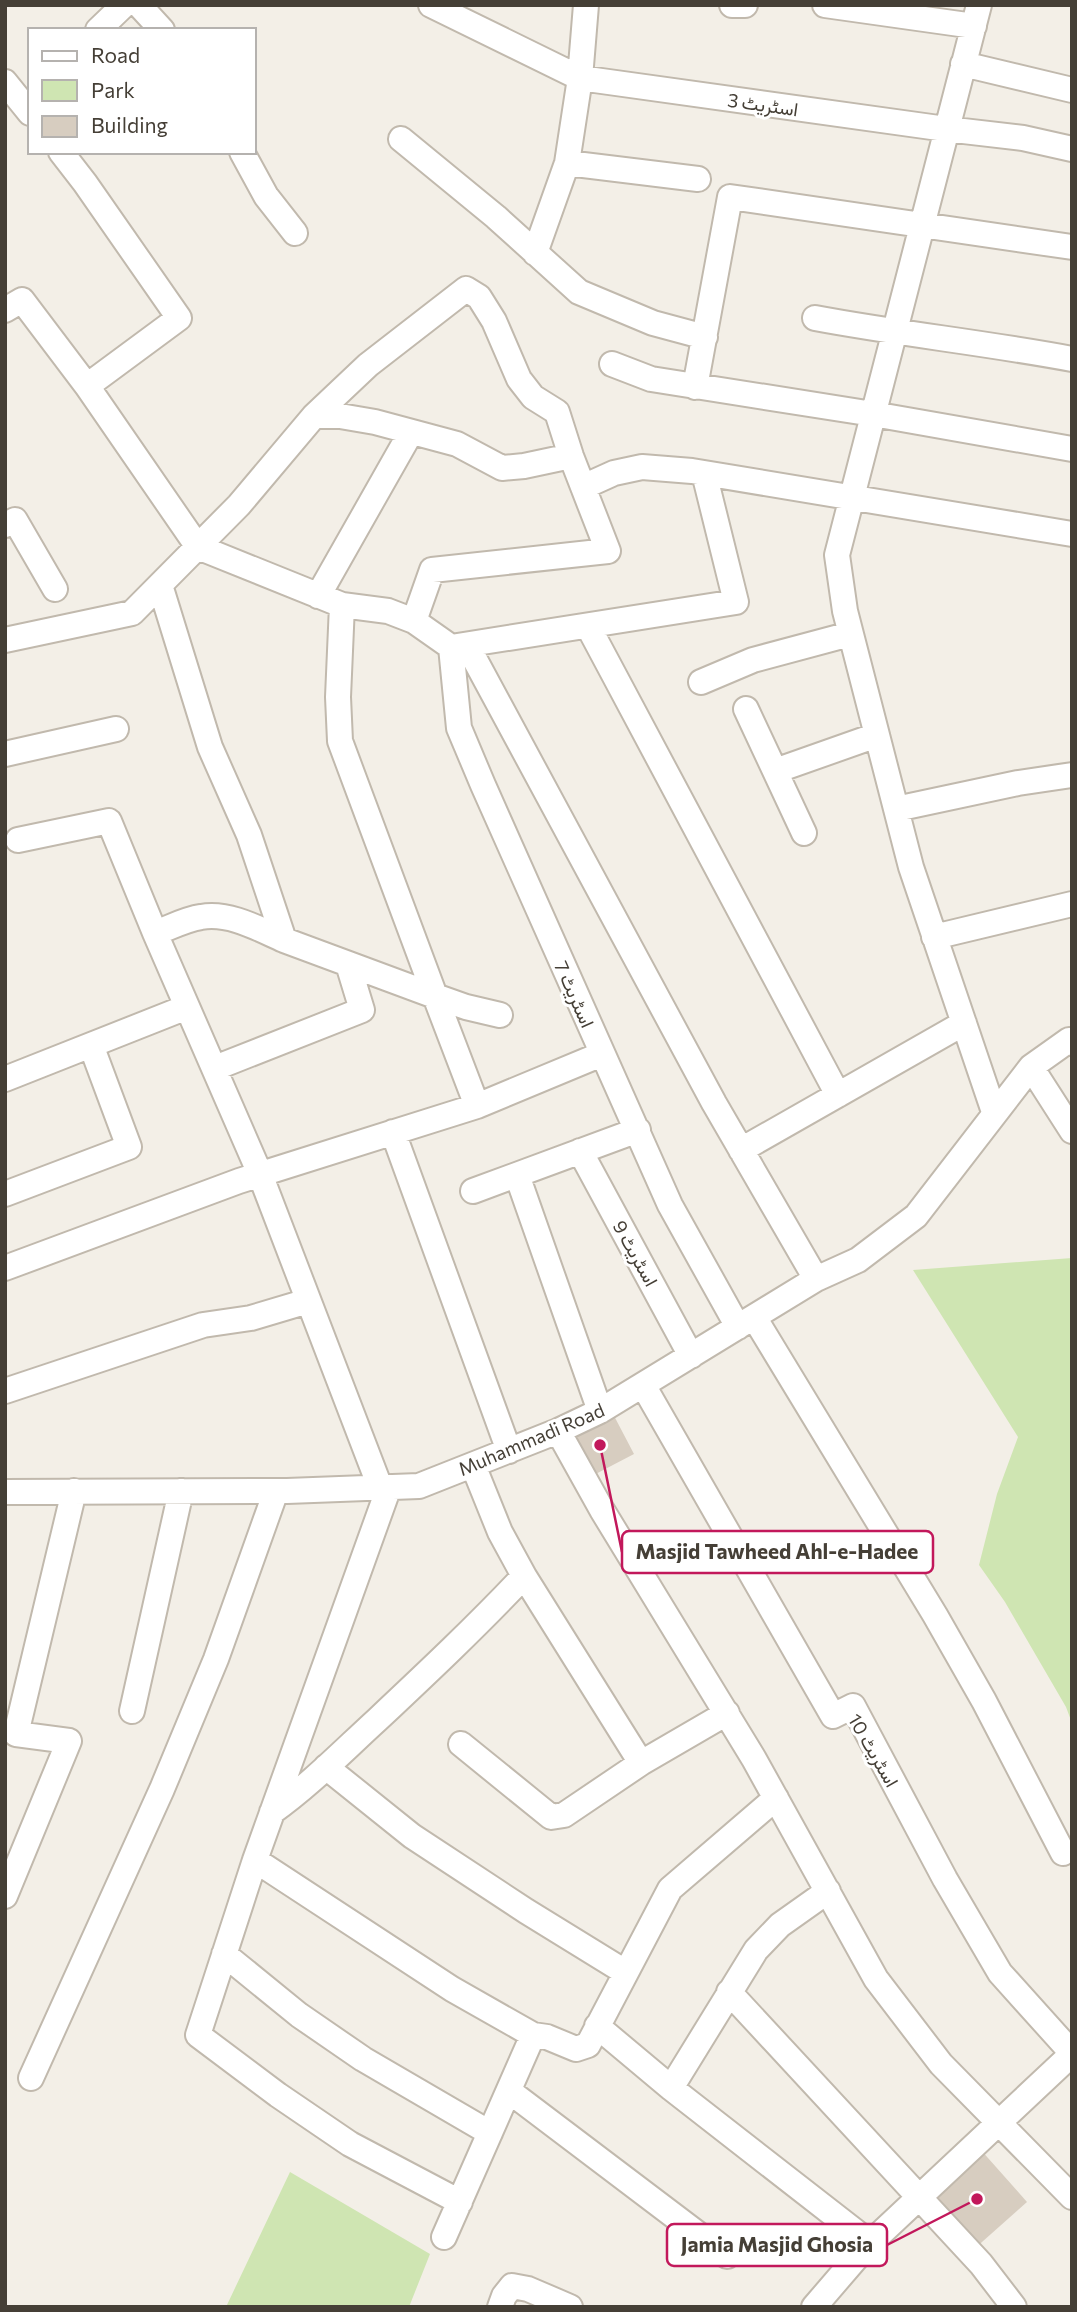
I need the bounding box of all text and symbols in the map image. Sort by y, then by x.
legend [28,28,256,154]
text: Road [91,42,140,67]
text: Park [91,77,135,102]
street label: اسٹریٹ 3 [726,88,800,121]
text: Building [91,112,168,137]
street label: اسٹریٹ 7 [549,957,600,1031]
street label: اسٹریٹ 9 [608,1216,663,1291]
street label: Muhammadi Road [454,1398,608,1480]
callout: Masjid Tawheed Ahl-e-Hadee [622,1531,933,1573]
text: Masjid Tawheed Ahl-e-Hadee [636,1538,918,1563]
street label: اسٹریٹ 10 [843,1709,904,1791]
callout: Jamia Masjid Ghosia [667,2224,887,2266]
text: Jamia Masjid Ghosia [681,2231,873,2256]

